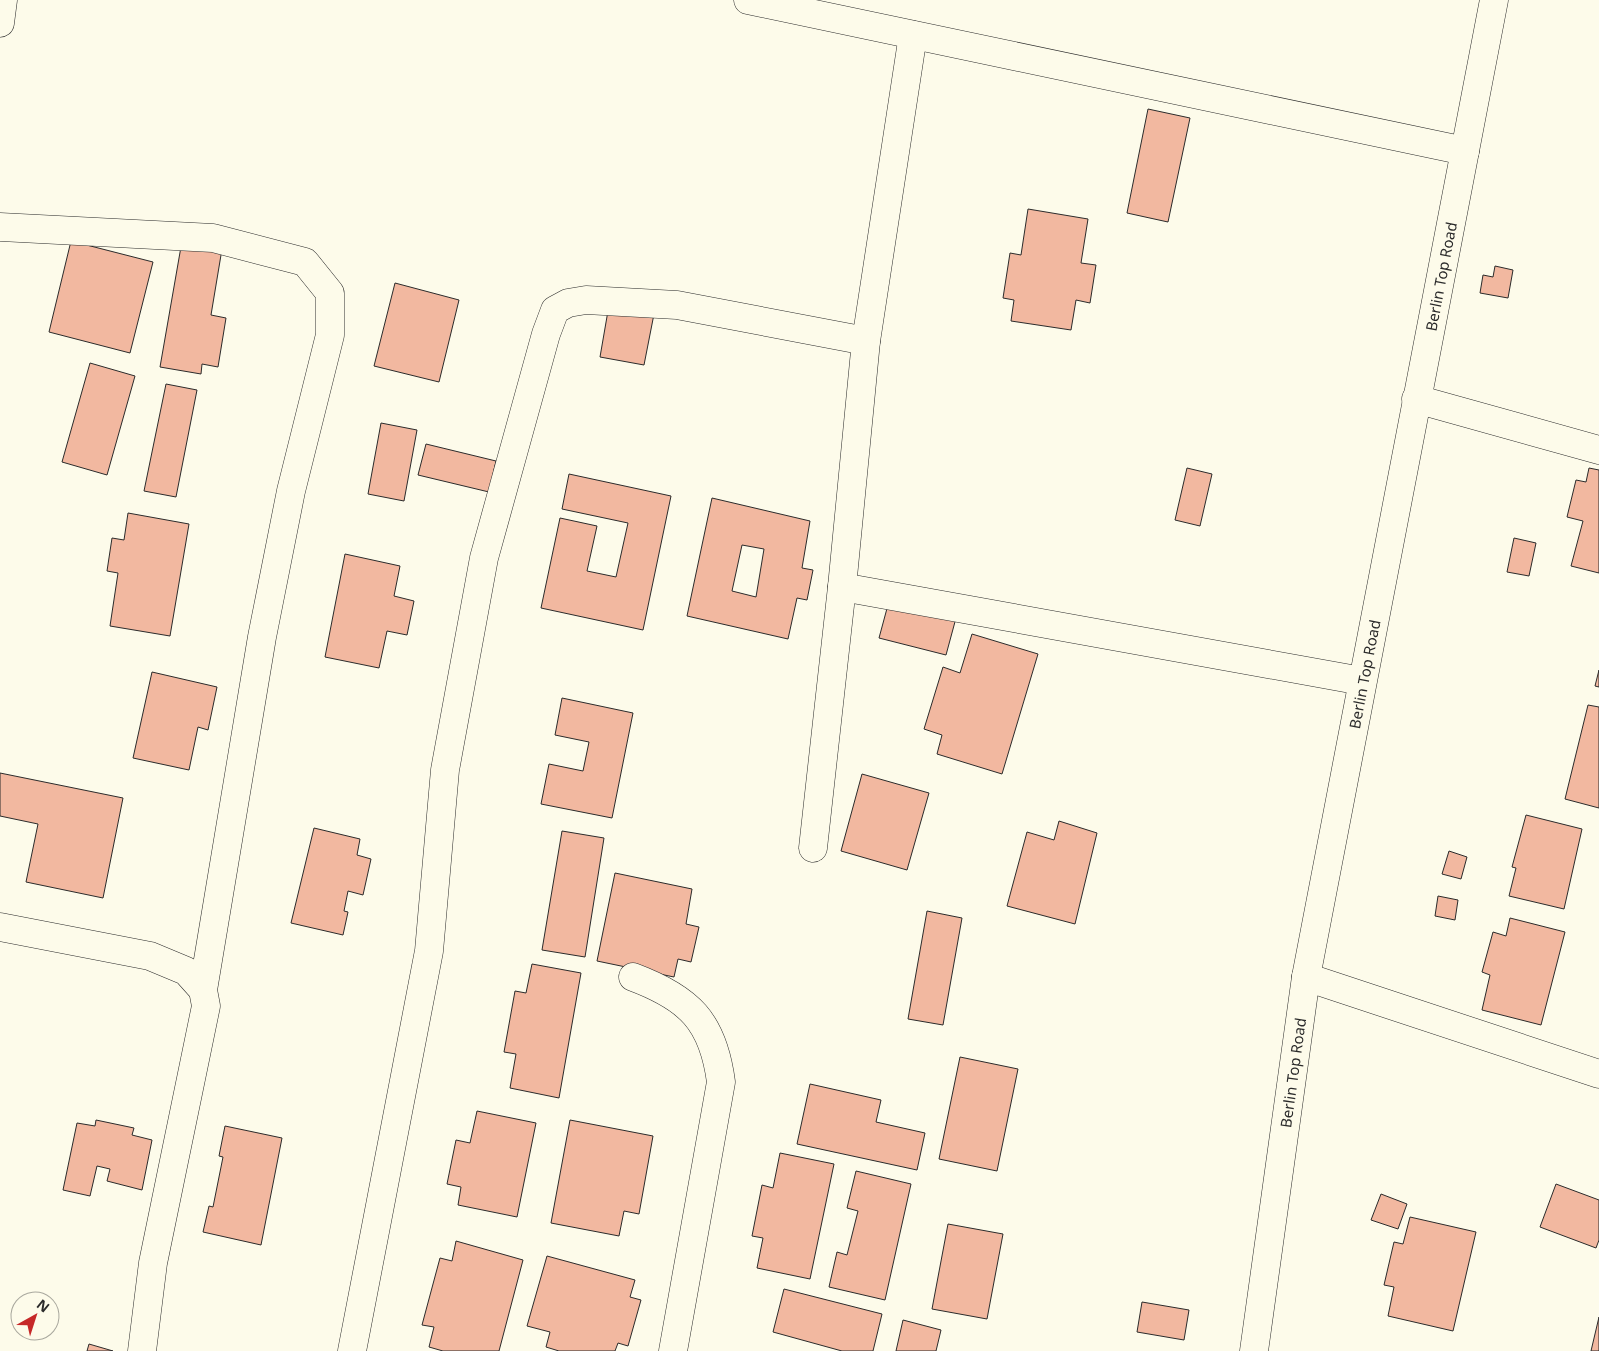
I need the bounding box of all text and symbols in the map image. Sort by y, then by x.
street label: Berlin Top Road [1420,220,1461,333]
street label: Berlin Top Road [1344,618,1385,731]
street label: Berlin Top Road [1275,1016,1310,1129]
north arrow [10,1291,60,1341]
text: N [33,1295,54,1316]

